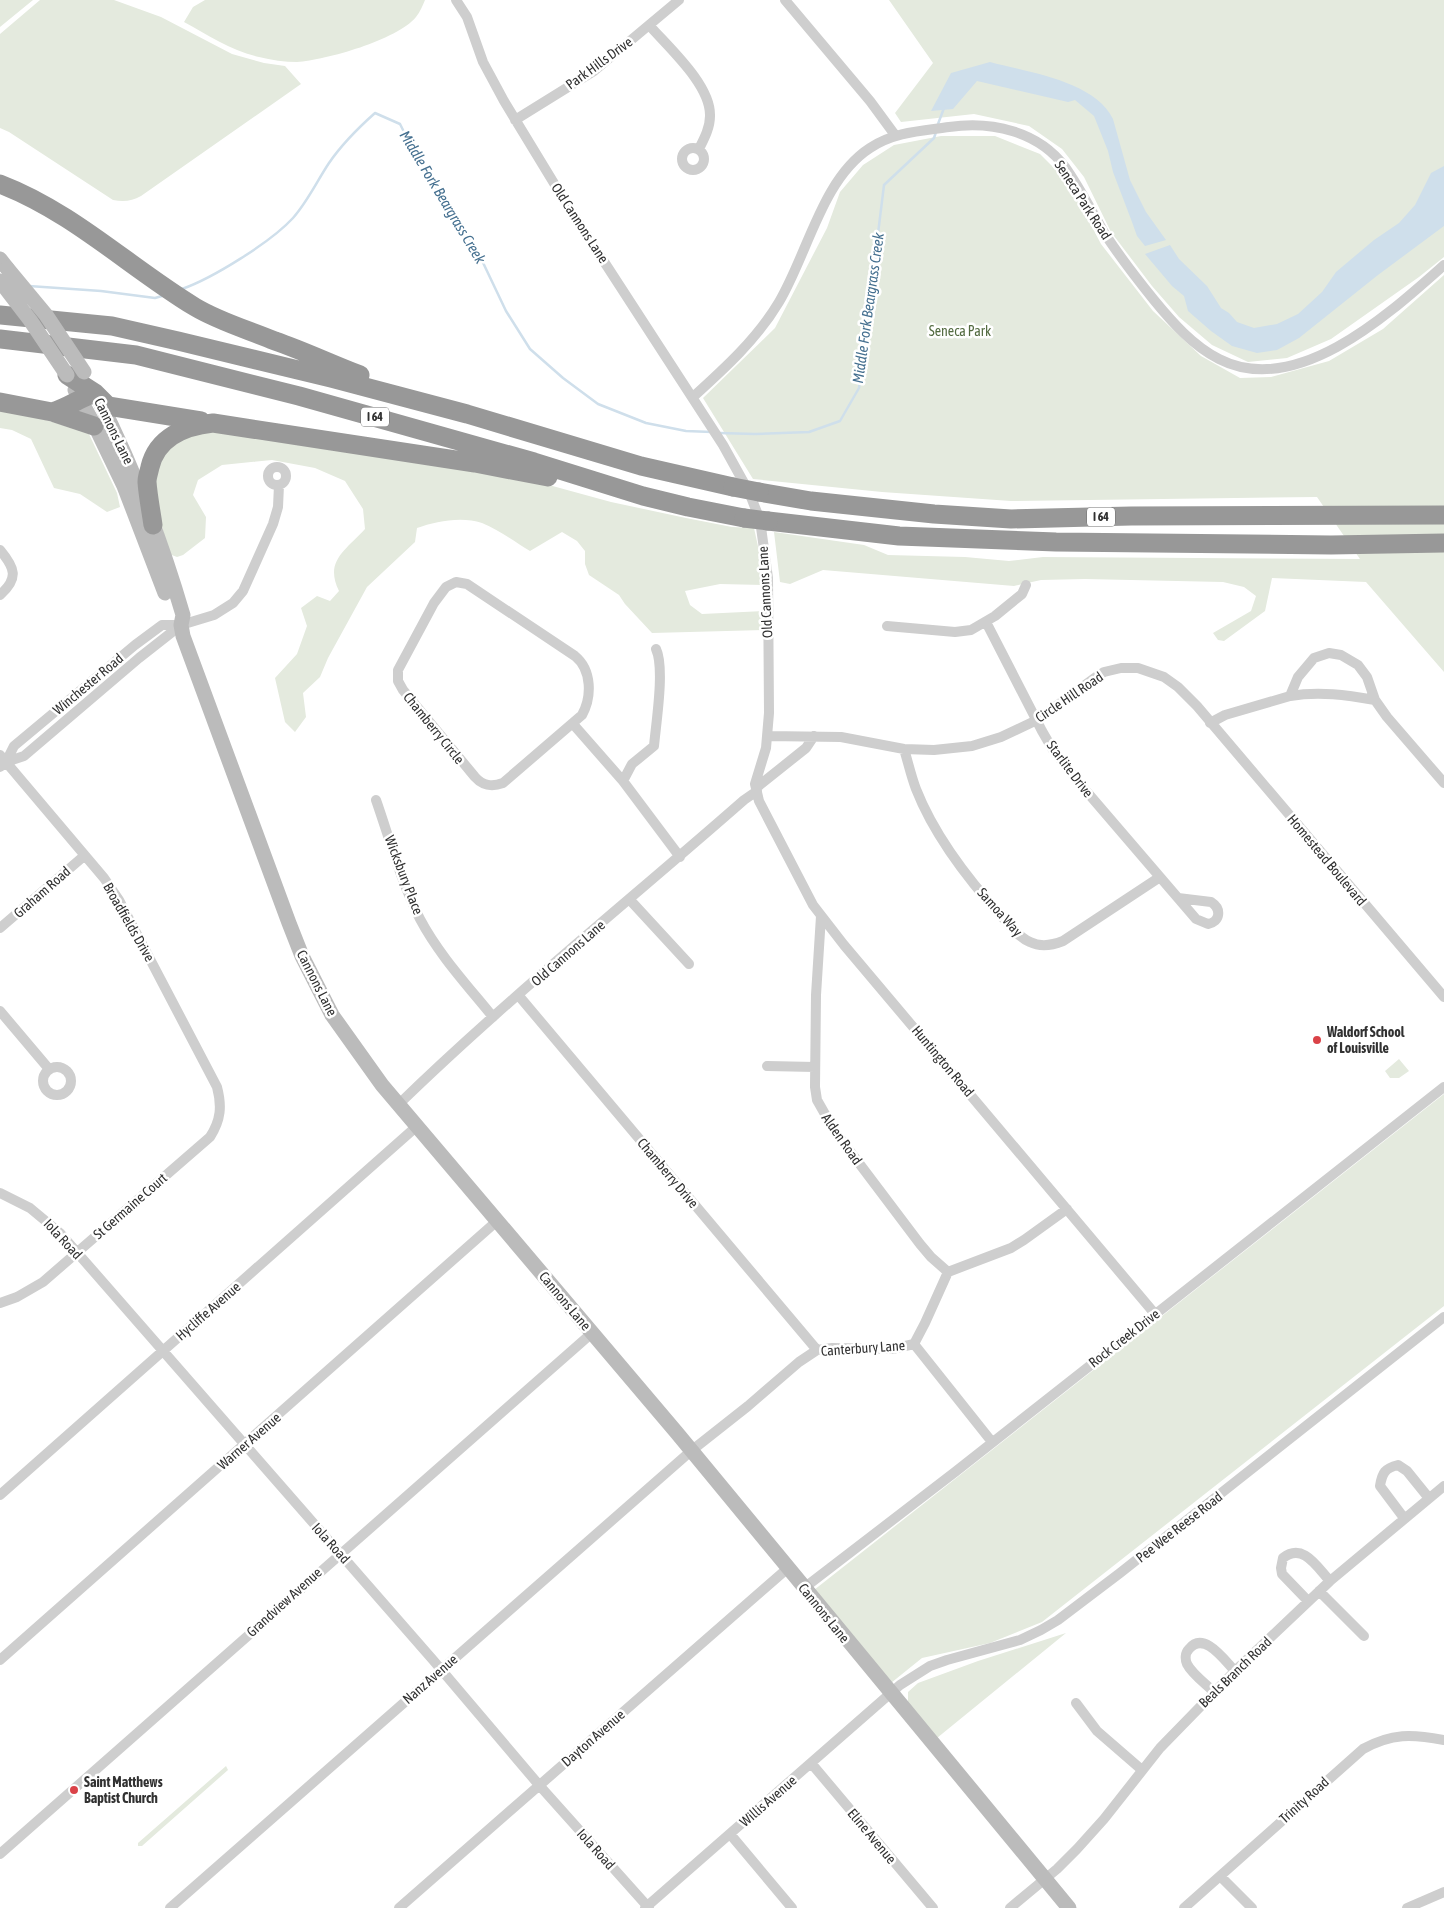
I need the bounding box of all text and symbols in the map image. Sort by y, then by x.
street label: Park Hills Drive [563,34,635,92]
water label: Middle Fork Beargrass Creek [397,127,490,267]
street label: Seneca Park Road [1052,158,1114,242]
street label: Old Cannons Lane [548,180,612,266]
water label: Middle Fork Beargrass Creek [849,231,887,384]
park label: Seneca Park [929,323,991,339]
street label: Cannons Lane [91,395,137,467]
road number: I 64 [361,408,389,427]
road number: I 64 [1087,508,1115,526]
street label: Old Cannons Lane [755,546,775,638]
street label: Winchester Road [50,650,126,718]
street label: Circle Hill Road [1032,669,1106,725]
street label: Chamberry Circle [400,689,468,767]
street label: Starlite Drive [1044,737,1096,801]
street label: Homestead Boulevard [1284,811,1370,909]
street label: Wicksbury Place [382,833,426,917]
street label: Graham Road [10,863,74,921]
street label: Broadfields Drive [100,880,158,964]
street label: Samoa Way [974,885,1026,940]
street label: Old Cannons Lane [528,917,608,989]
street label: Cannons Lane [294,947,340,1019]
street label: Huntington Road [909,1022,977,1100]
place label: Waldorf School of Louisville [1326,1024,1405,1056]
marker: Waldorf School of Louisville [1311,1034,1323,1046]
street label: Alden Road [819,1110,865,1168]
street label: Chamberry Drive [634,1135,702,1211]
street label: St Germaine Court [90,1170,170,1242]
street label: Iola Road [40,1216,86,1262]
street label: Cannons Lane [536,1268,594,1334]
street label: Hycliffe Avenue [172,1279,244,1343]
street label: Rock Creek Drive [1086,1305,1162,1371]
street label: Canterbury Lane [820,1337,906,1359]
street label: Warner Avenue [214,1409,284,1473]
street label: Pee Wee Reese Road [1133,1488,1225,1566]
street label: Iola Road [309,1519,353,1567]
street label: Grandview Avenue [243,1564,325,1640]
street label: Cannons Lane [795,1580,853,1646]
street label: Beals Branch Road [1195,1633,1275,1711]
street label: Nanz Avenue [399,1651,461,1707]
street label: Dayton Avenue [558,1706,628,1770]
street label: Willis Avenue [736,1772,800,1830]
place label: Saint Matthews Baptist Church [84,1774,163,1806]
street label: Trinity Road [1276,1774,1332,1826]
marker: Saint Matthews Baptist Church [68,1784,80,1796]
street label: Eline Avenue [844,1805,900,1867]
street label: Iola Road [574,1825,618,1873]

